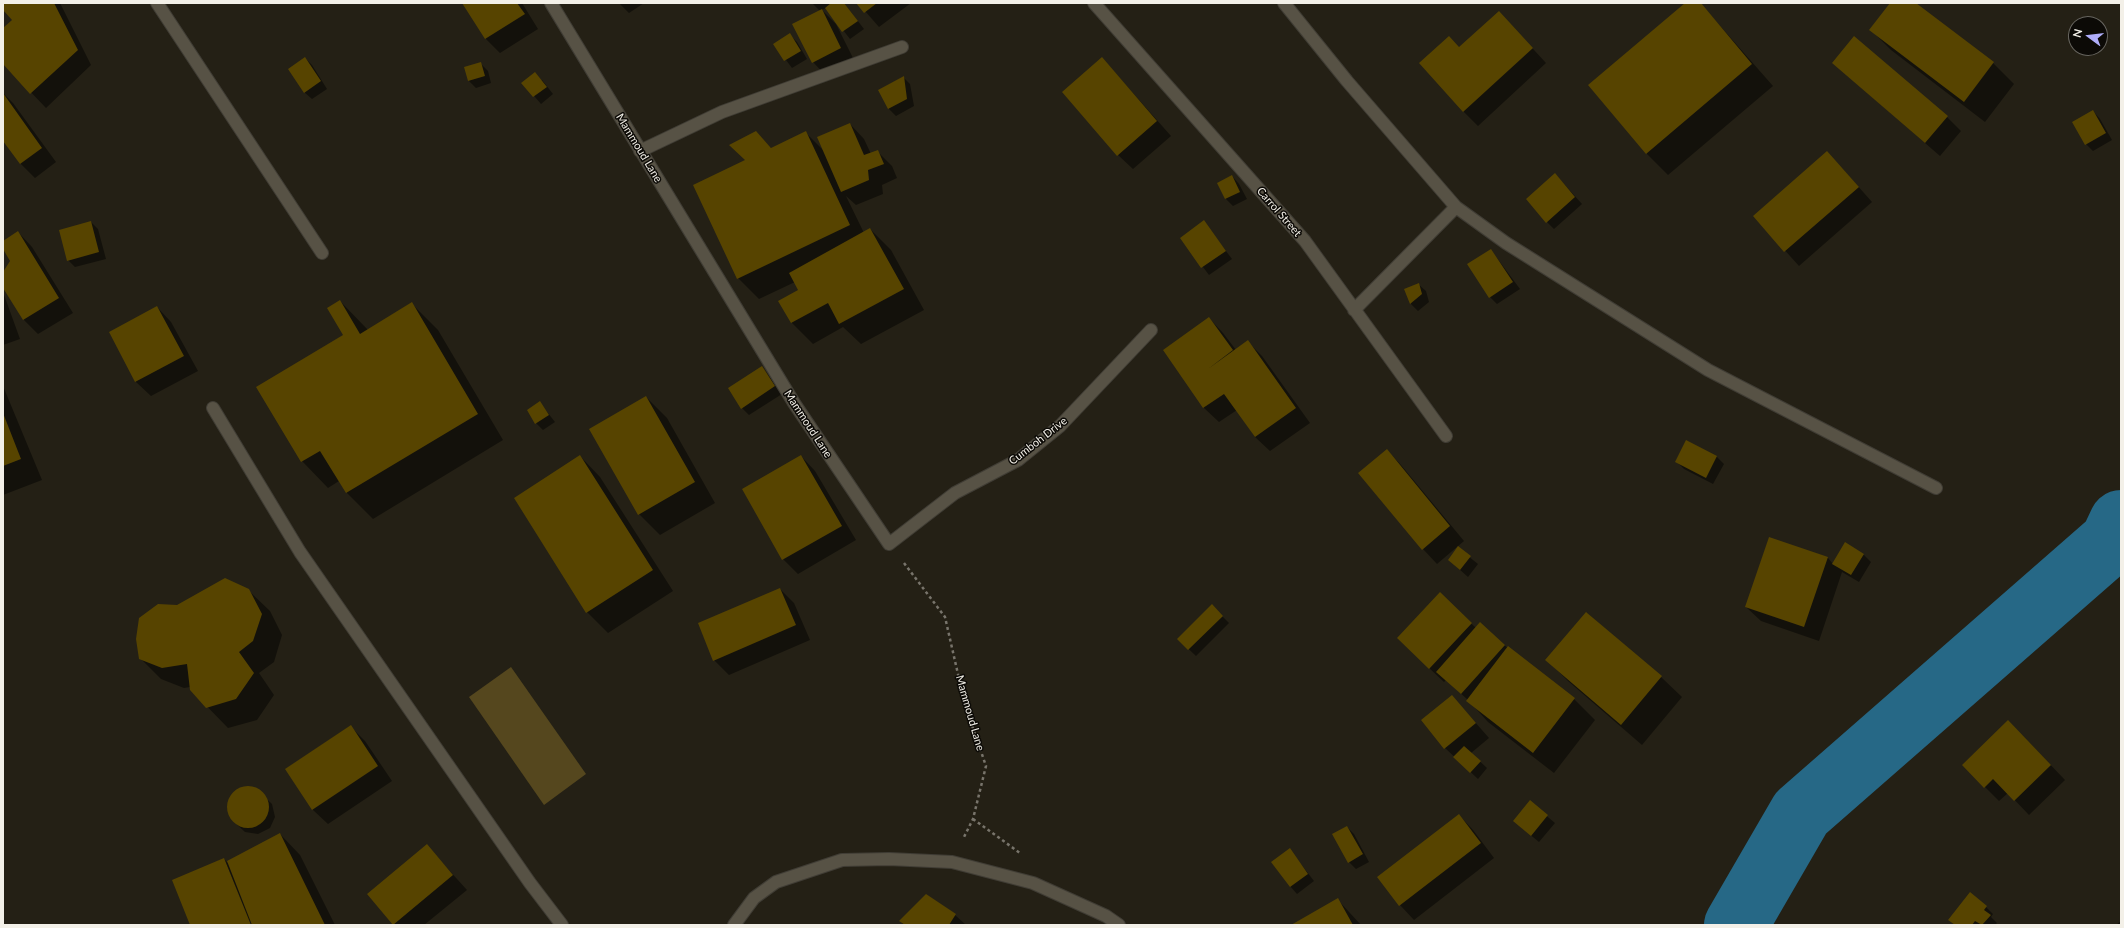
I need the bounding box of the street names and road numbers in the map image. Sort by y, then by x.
street label: Mammoud Lane [613,111,665,185]
street label: Carrol Street [1254,185,1304,239]
street label: Mammoud Lane [781,388,835,460]
street label: Cumboh Drive [1006,414,1070,468]
street label: Mammoud Lane [953,674,987,752]

